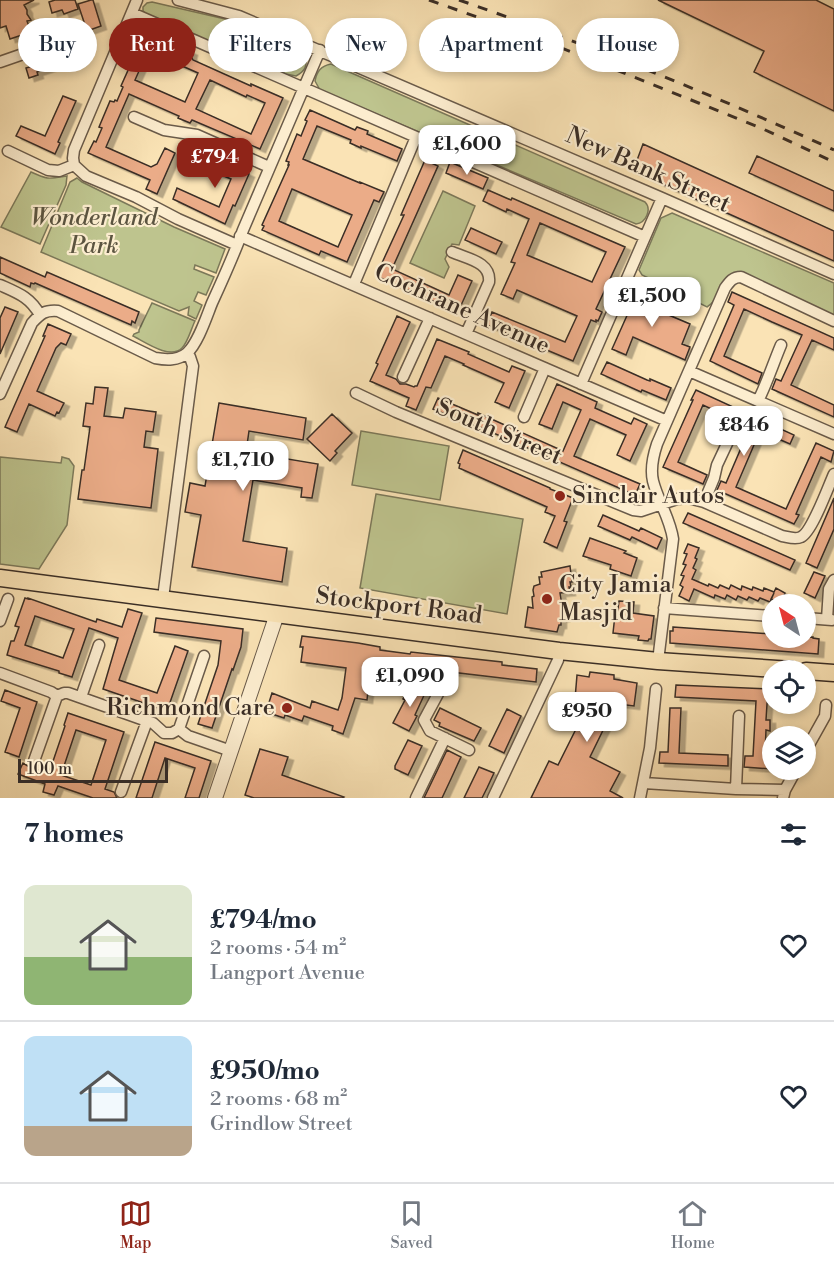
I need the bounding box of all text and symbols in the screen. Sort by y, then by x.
chip: Buy [18,18,97,72]
chip: Rent [109,18,196,72]
chip: Filters [208,18,313,72]
chip: New [325,18,407,72]
chip: Apartment [419,18,564,72]
chip: House [576,18,679,72]
street label: New Bank Street [561,120,735,220]
pin: £1,600 [418,125,516,176]
text: £1,600 [433,132,501,157]
pin: £794 [179,138,251,189]
text: £794 [191,145,239,170]
park label: Wonderland Park [30,203,159,261]
street label: Cochrane Avenue [370,257,554,361]
pin: £1,500 [603,277,701,328]
text: £1,500 [618,284,686,309]
street label: South Street [431,392,567,472]
pin: £846 [708,406,780,457]
text: £846 [719,413,769,438]
pin: £1,710 [194,441,292,492]
text: £1,710 [211,448,275,473]
place label: Sinclair Autos [572,481,725,511]
marker: Sinclair Autos [553,489,567,503]
place label: City Jamia Masjid [559,570,672,628]
street label: Stockport Road [314,581,484,631]
marker: City Jamia Masjid [540,592,554,606]
north arrow [762,594,816,648]
map controls [762,594,816,780]
pin: £1,090 [361,657,459,708]
button: locate [762,660,816,714]
text: £1,090 [376,664,444,689]
pin: £950 [551,692,623,743]
place label: Richmond Care [106,693,275,723]
text: £950 [562,699,612,724]
marker: Richmond Care [280,701,294,715]
button: layers [762,726,816,780]
scale bar [18,756,168,784]
text: 100 m [27,759,72,779]
text: 7 homes [24,818,124,850]
icon: filters [777,818,810,851]
text: £794/mo [210,904,317,936]
icon: home [72,909,144,981]
icon: heart [777,929,810,962]
text: 2 rooms · 54 m² [210,936,346,961]
text: Langport Avenue [210,961,365,986]
text: £950/mo [210,1055,320,1087]
icon: home [72,1060,144,1132]
icon: heart [777,1080,810,1113]
text: 2 rooms · 68 m² [210,1087,347,1112]
text: Grindlow Street [210,1112,353,1137]
tab: Map [119,1197,152,1253]
tab: Saved [391,1197,433,1253]
tab: Home [671,1197,715,1253]

